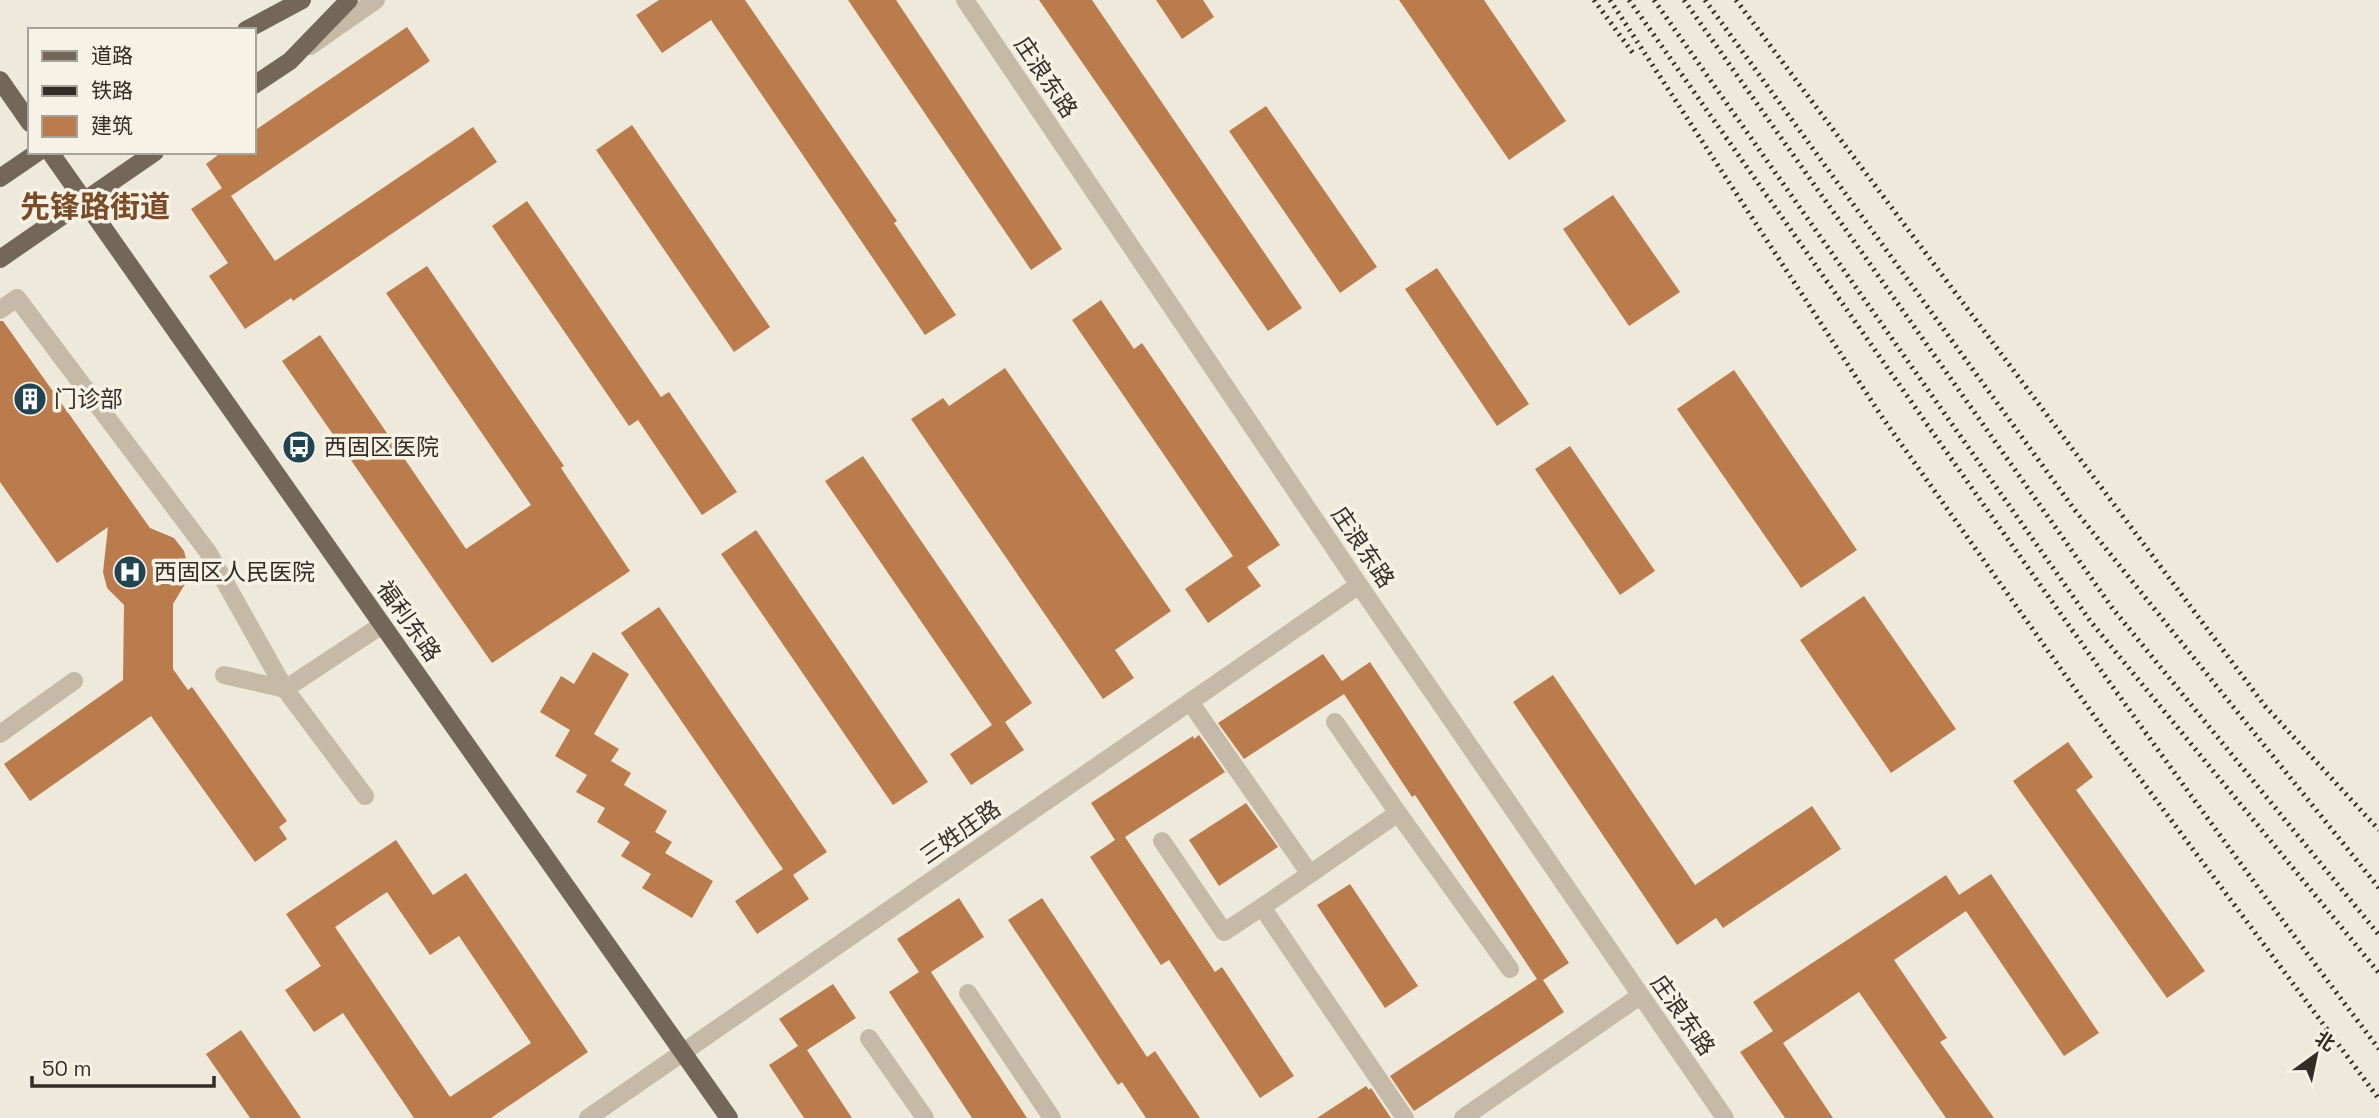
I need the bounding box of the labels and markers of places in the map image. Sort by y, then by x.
building icon: 门诊部 [11,380,49,418]
place label: 门诊部 [54,384,123,414]
bus stop icon: 西固区医院 [280,428,318,466]
place label: 西固区医院 [324,432,439,462]
hospital icon: 西固区人民医院 [111,553,149,591]
place label: 西固区人民医院 [154,557,315,587]

